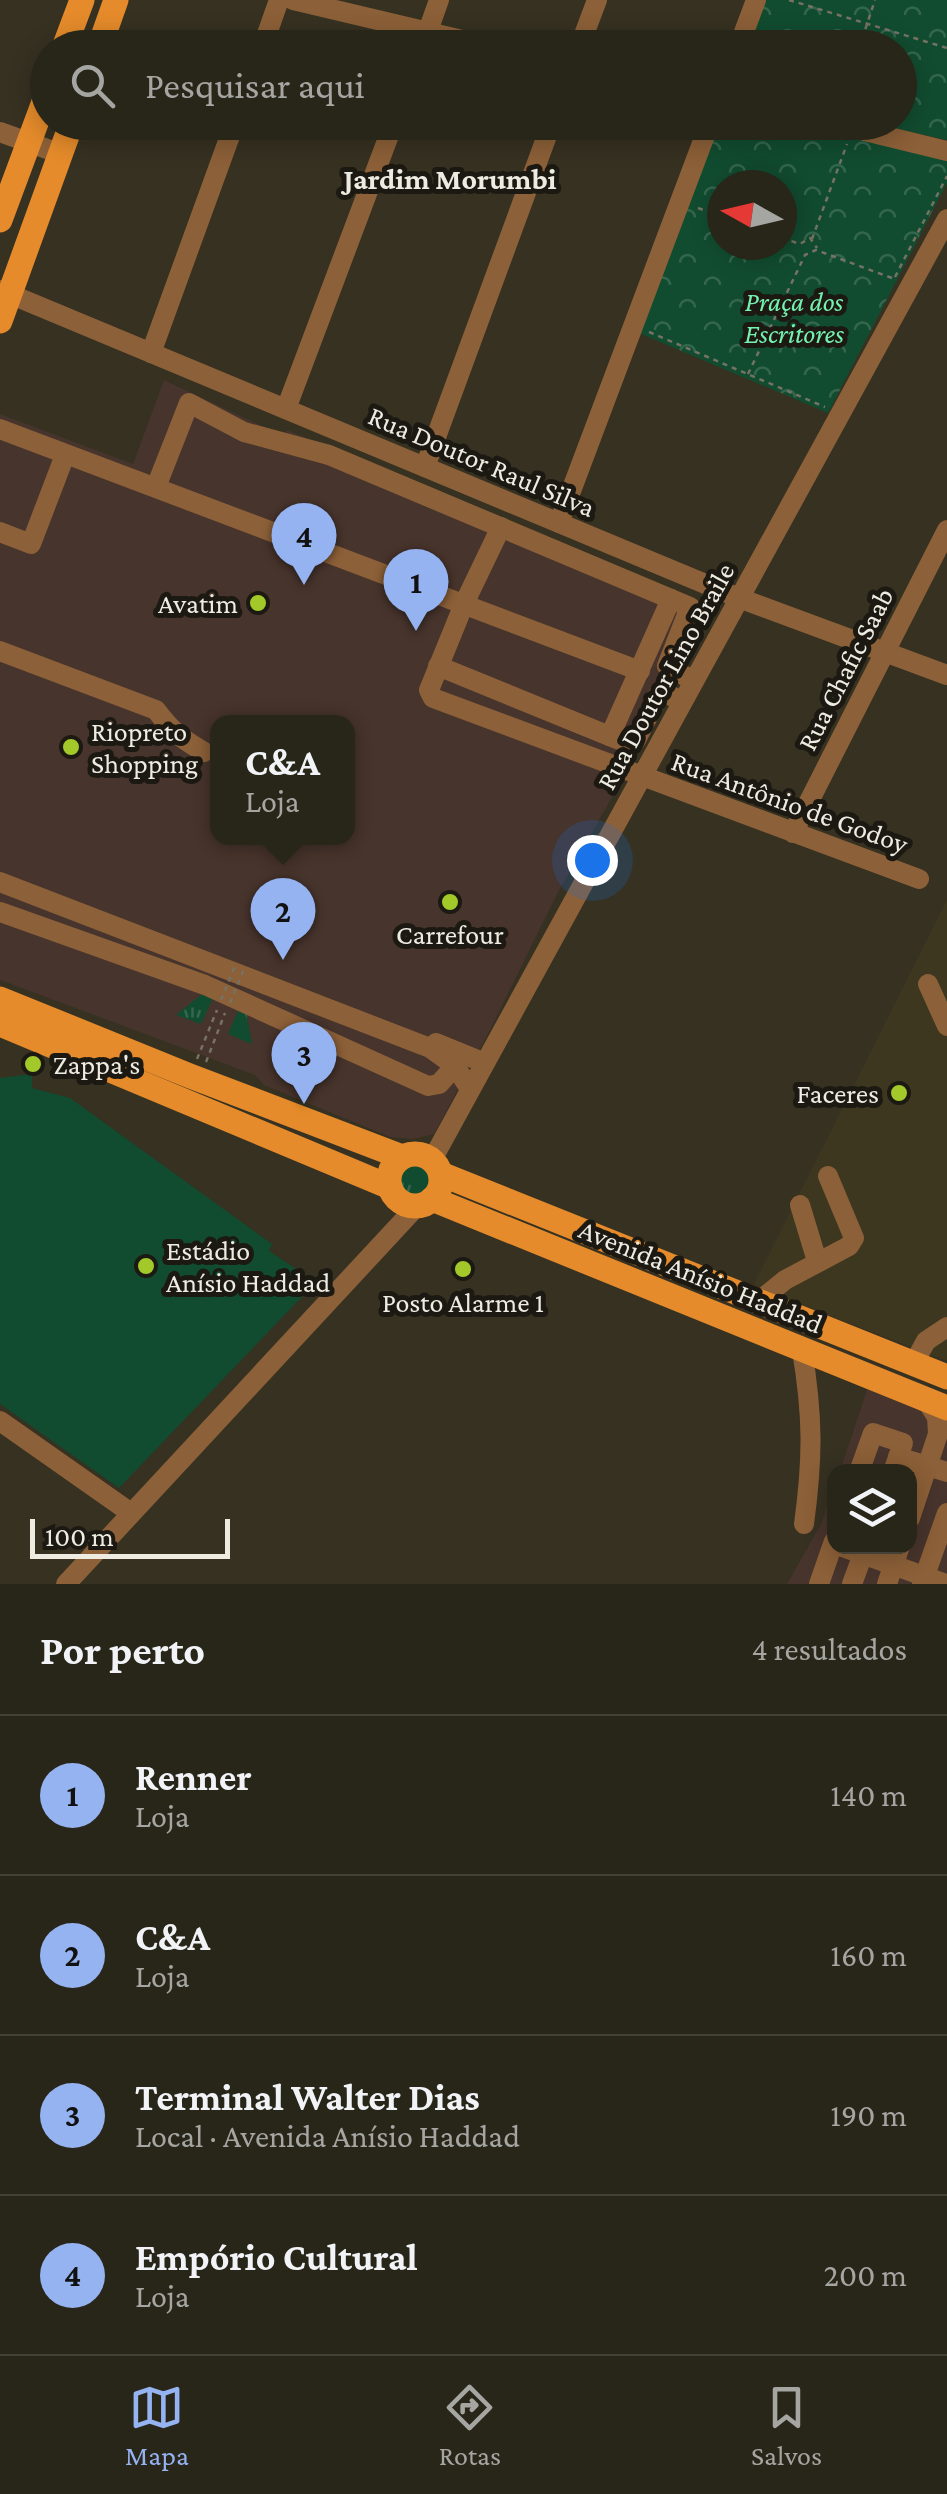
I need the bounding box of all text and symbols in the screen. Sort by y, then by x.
search box [30,30,917,140]
icon: search [65,58,120,113]
text: Pesquisar aqui [145,64,365,106]
district label: Jardim Morumbi [340,162,557,195]
north arrow [707,170,797,260]
park label: Praça dos Escritores [744,286,844,349]
street label: Rua Doutor Raul Silva [364,400,600,523]
pin: 4 [272,502,336,585]
pin: 1 [384,548,448,631]
street label: Rua Doutor Lino Braile [590,558,741,795]
street label: Rua Chafic Saab [791,583,900,756]
place label: Avatim [158,588,238,619]
marker: Avatim [247,592,269,614]
popup [210,715,355,845]
place label: Riopreto Shopping [91,716,199,779]
marker: Riopreto Shopping [60,736,82,758]
text: C&A [245,741,320,783]
street label: Rua Antônio de Godoy [668,745,913,860]
text: Loja [245,783,299,819]
your location [567,835,618,886]
pin: 2 [250,878,316,960]
marker: Carrefour [439,891,461,913]
place label: Carrefour [396,919,504,950]
pin: 3 [272,1022,336,1104]
place label: Zappa's [53,1049,140,1080]
marker: Zappa's [22,1053,44,1075]
place label: Faceres [796,1078,879,1109]
marker: Faceres [888,1082,910,1104]
street label: Avenida Anísio Haddad [575,1213,827,1340]
place label: Estádio Anísio Haddad [166,1235,331,1298]
marker: Estádio Anísio Haddad [135,1255,157,1277]
marker: Posto Alarme 1 [452,1258,474,1280]
place label: Posto Alarme 1 [382,1287,544,1318]
map controls [827,1464,917,1554]
button: layers [827,1464,917,1554]
scale bar [30,1514,230,1558]
text: 100 m [45,1521,114,1552]
text: Por perto [40,1626,205,1673]
text: 4 resultados [751,1631,907,1667]
text: Renner [135,1756,252,1798]
text: 1 [67,1777,78,1813]
text: 140 m [830,1777,907,1813]
text: Loja [135,1798,190,1834]
text: C&A [135,1916,210,1958]
text: 2 [64,1937,81,1973]
text: 160 m [830,1937,907,1973]
text: Loja [135,1958,190,1994]
text: Terminal Walter Dias [135,2076,480,2118]
text: 3 [65,2097,80,2133]
text: 190 m [830,2097,907,2133]
text: Local · Avenida Anísio Haddad [135,2118,520,2154]
text: Empório Cultural [135,2236,418,2278]
text: 4 [64,2257,81,2293]
text: 200 m [824,2257,907,2293]
text: Loja [135,2278,190,2314]
tab: Mapa [125,2380,189,2471]
tab: Rotas [439,2380,501,2471]
tab: Salvos [751,2380,822,2471]

